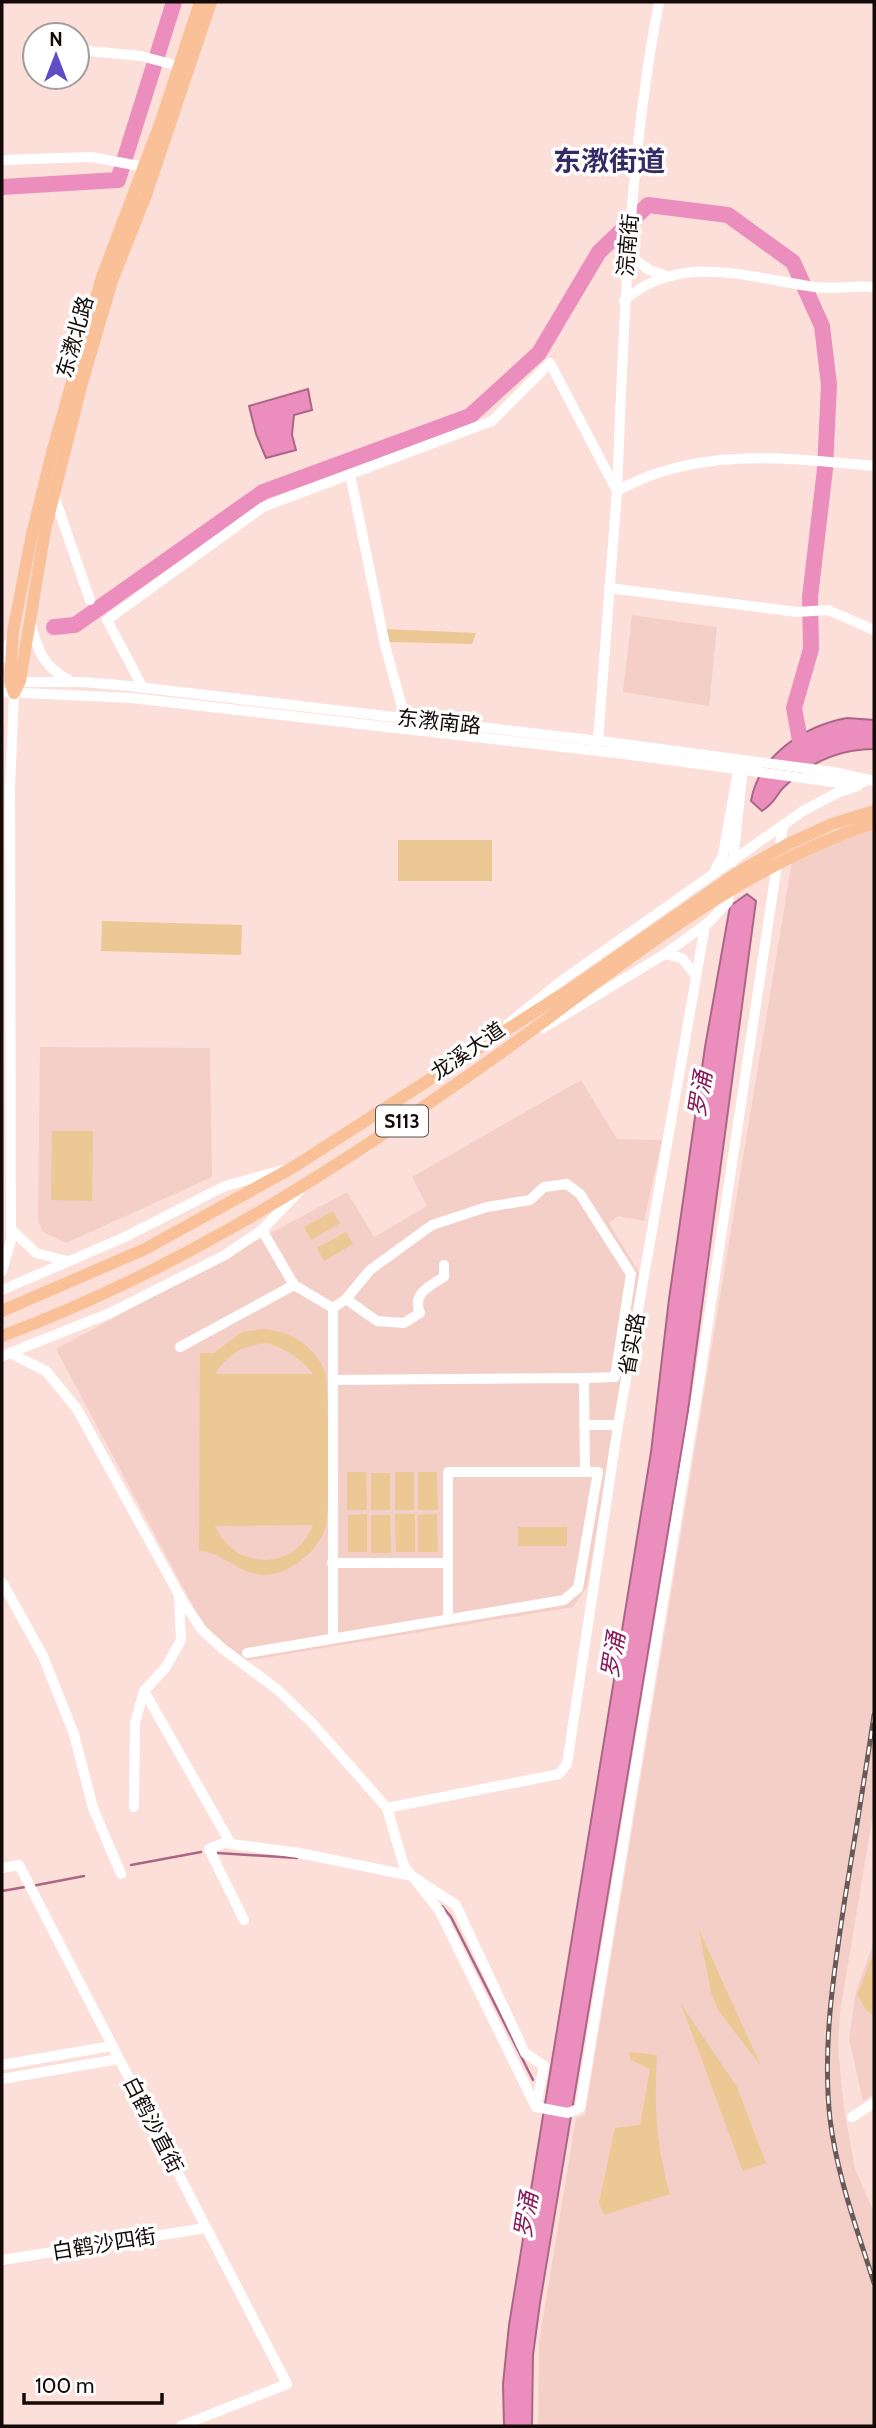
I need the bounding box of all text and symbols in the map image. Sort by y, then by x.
north arrow [21,21,91,91]
text: N [49,28,63,51]
district label: 东漖街道 [553,144,665,178]
street label: 浣南街 [612,212,643,277]
street label: 东漖北路 [51,293,98,381]
street label: 东漖南路 [396,705,482,738]
street label: 龙溪大道 [426,1016,509,1085]
water label: 罗涌 [683,1066,718,1119]
road number: S113 [376,1106,428,1136]
street label: 省实路 [614,1311,649,1377]
water label: 罗涌 [596,1627,631,1680]
street label: 白鹤沙直街 [118,2072,188,2177]
water label: 罗涌 [509,2187,544,2240]
street label: 白鹤沙四街 [50,2223,158,2264]
scale bar [24,2362,163,2406]
text: 100 m [35,2373,94,2398]

